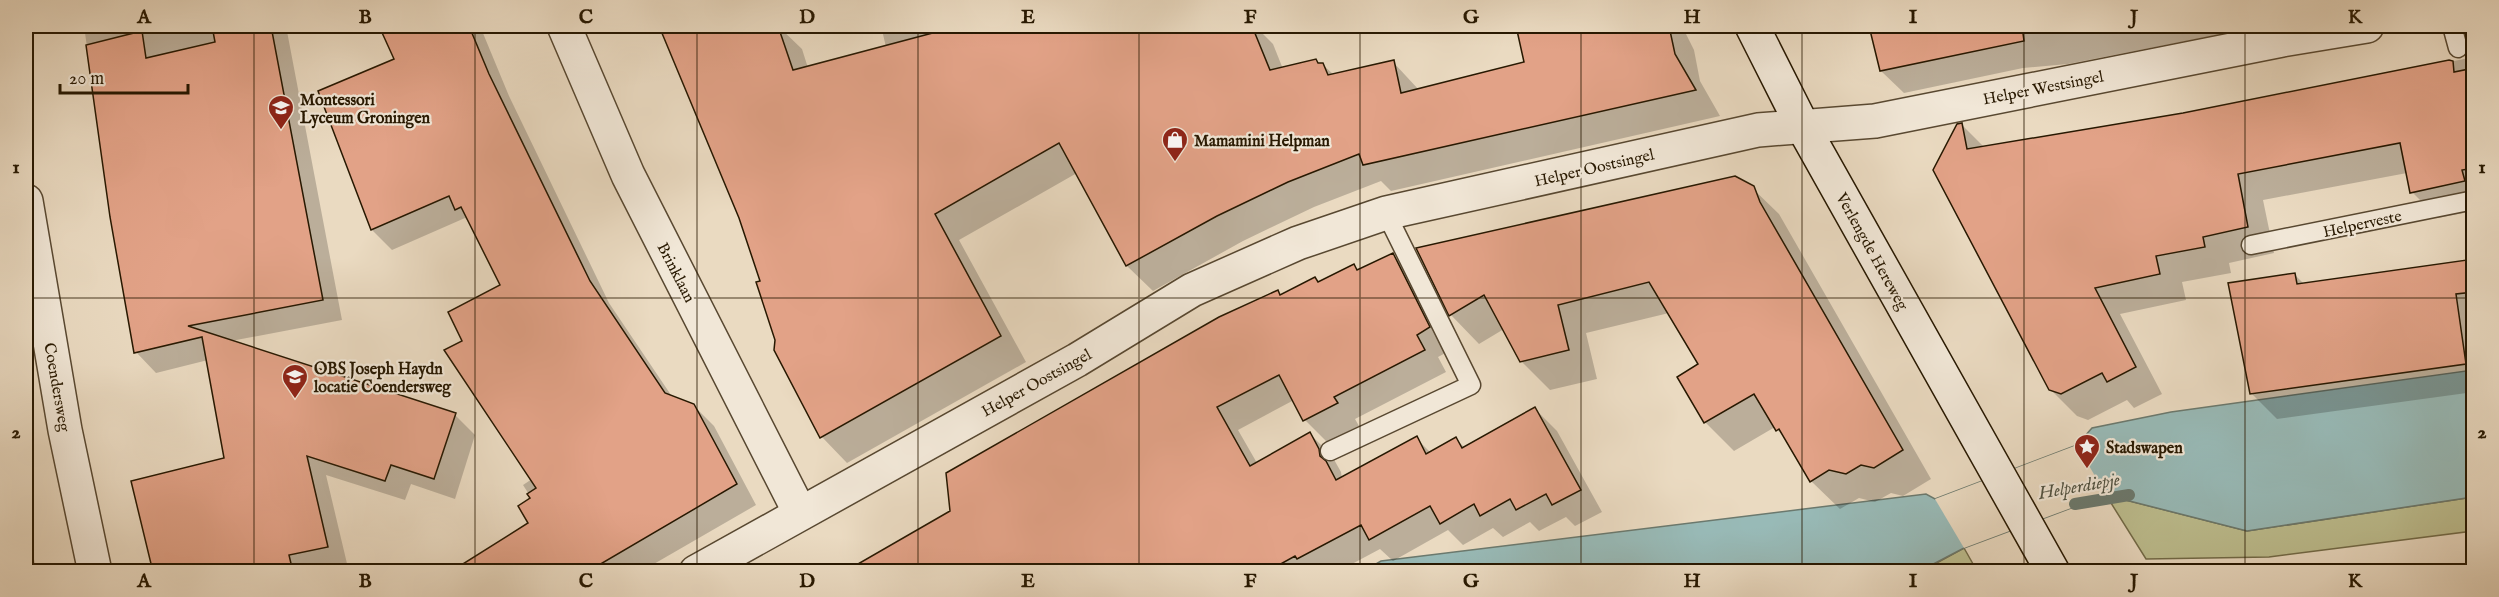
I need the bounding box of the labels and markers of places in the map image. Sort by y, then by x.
place label: Montessori Lyceum Groningen [300,91,431,129]
school or university icon: Montessori Lyceum Groningen [266,93,296,131]
shop icon: Mamamini Helpman [1160,125,1190,163]
place label: Mamamini Helpman [1194,132,1330,152]
place label: OBS Joseph Haydn locatie Coendersweg [313,360,452,398]
school or university icon: OBS Joseph Haydn locatie Coendersweg [280,362,310,400]
place icon: Stadswapen [2072,432,2102,470]
place label: Stadswapen [2106,439,2183,459]

